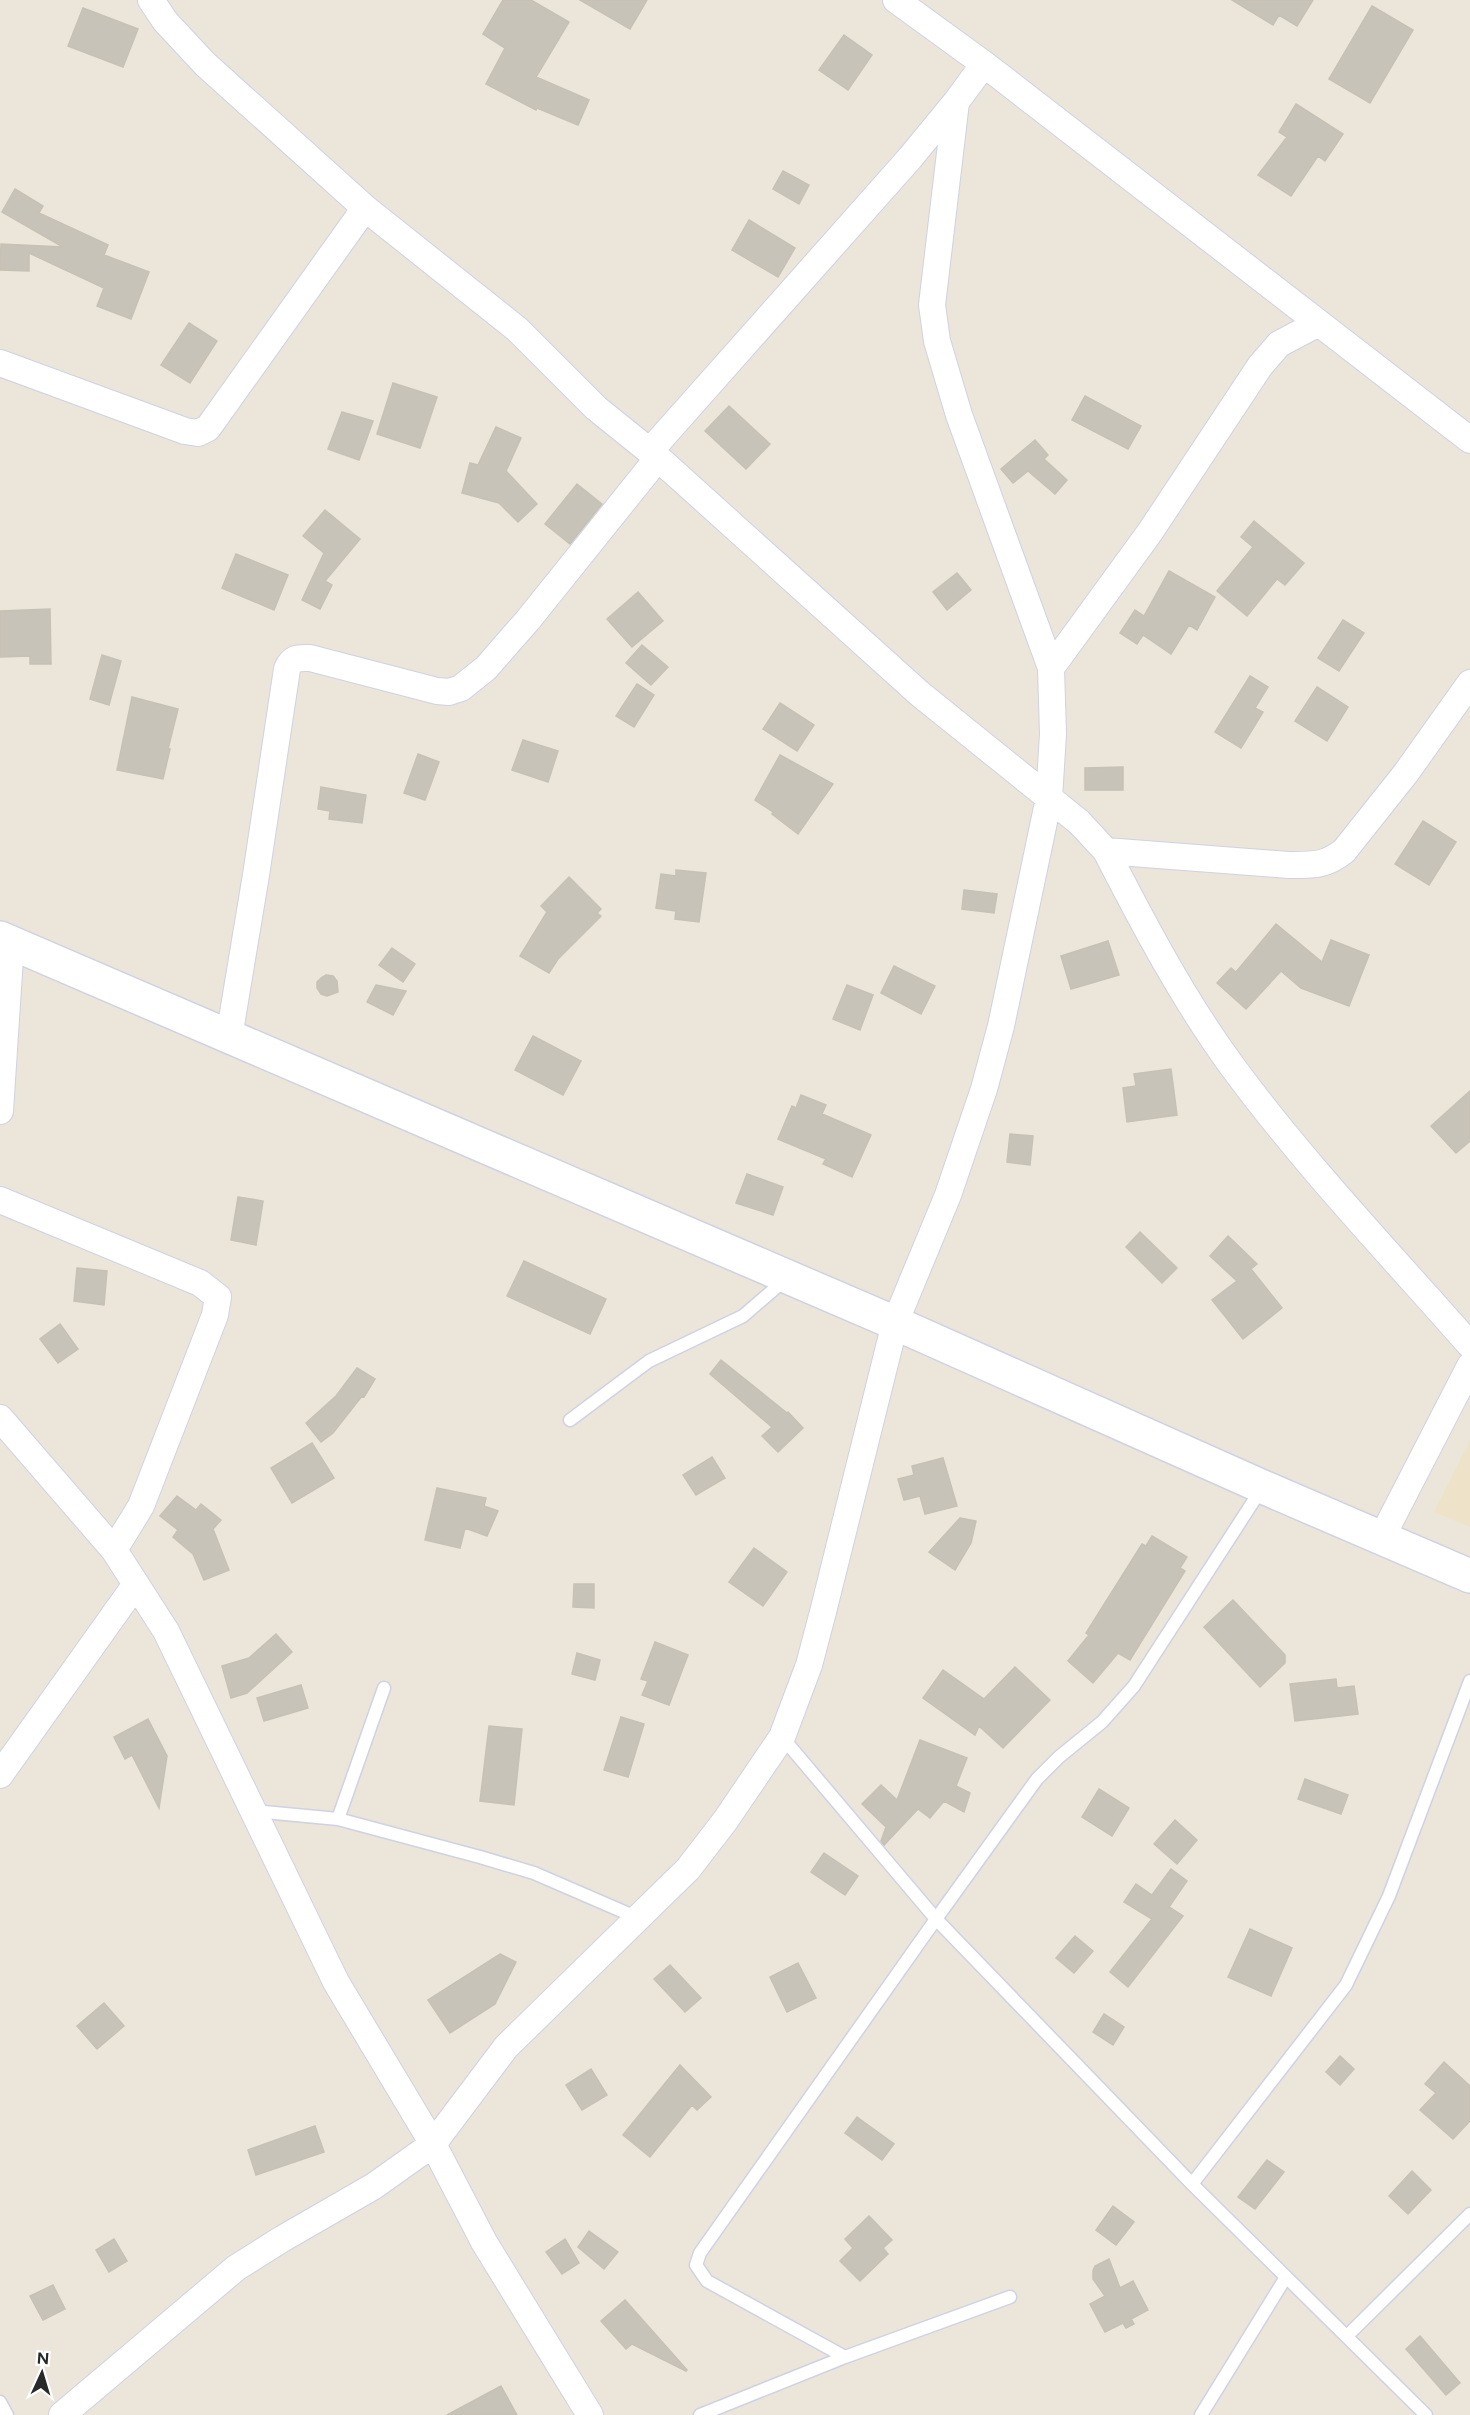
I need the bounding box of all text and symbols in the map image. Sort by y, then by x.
north arrow [12,2343,72,2403]
text: N [36,2349,50,2368]

